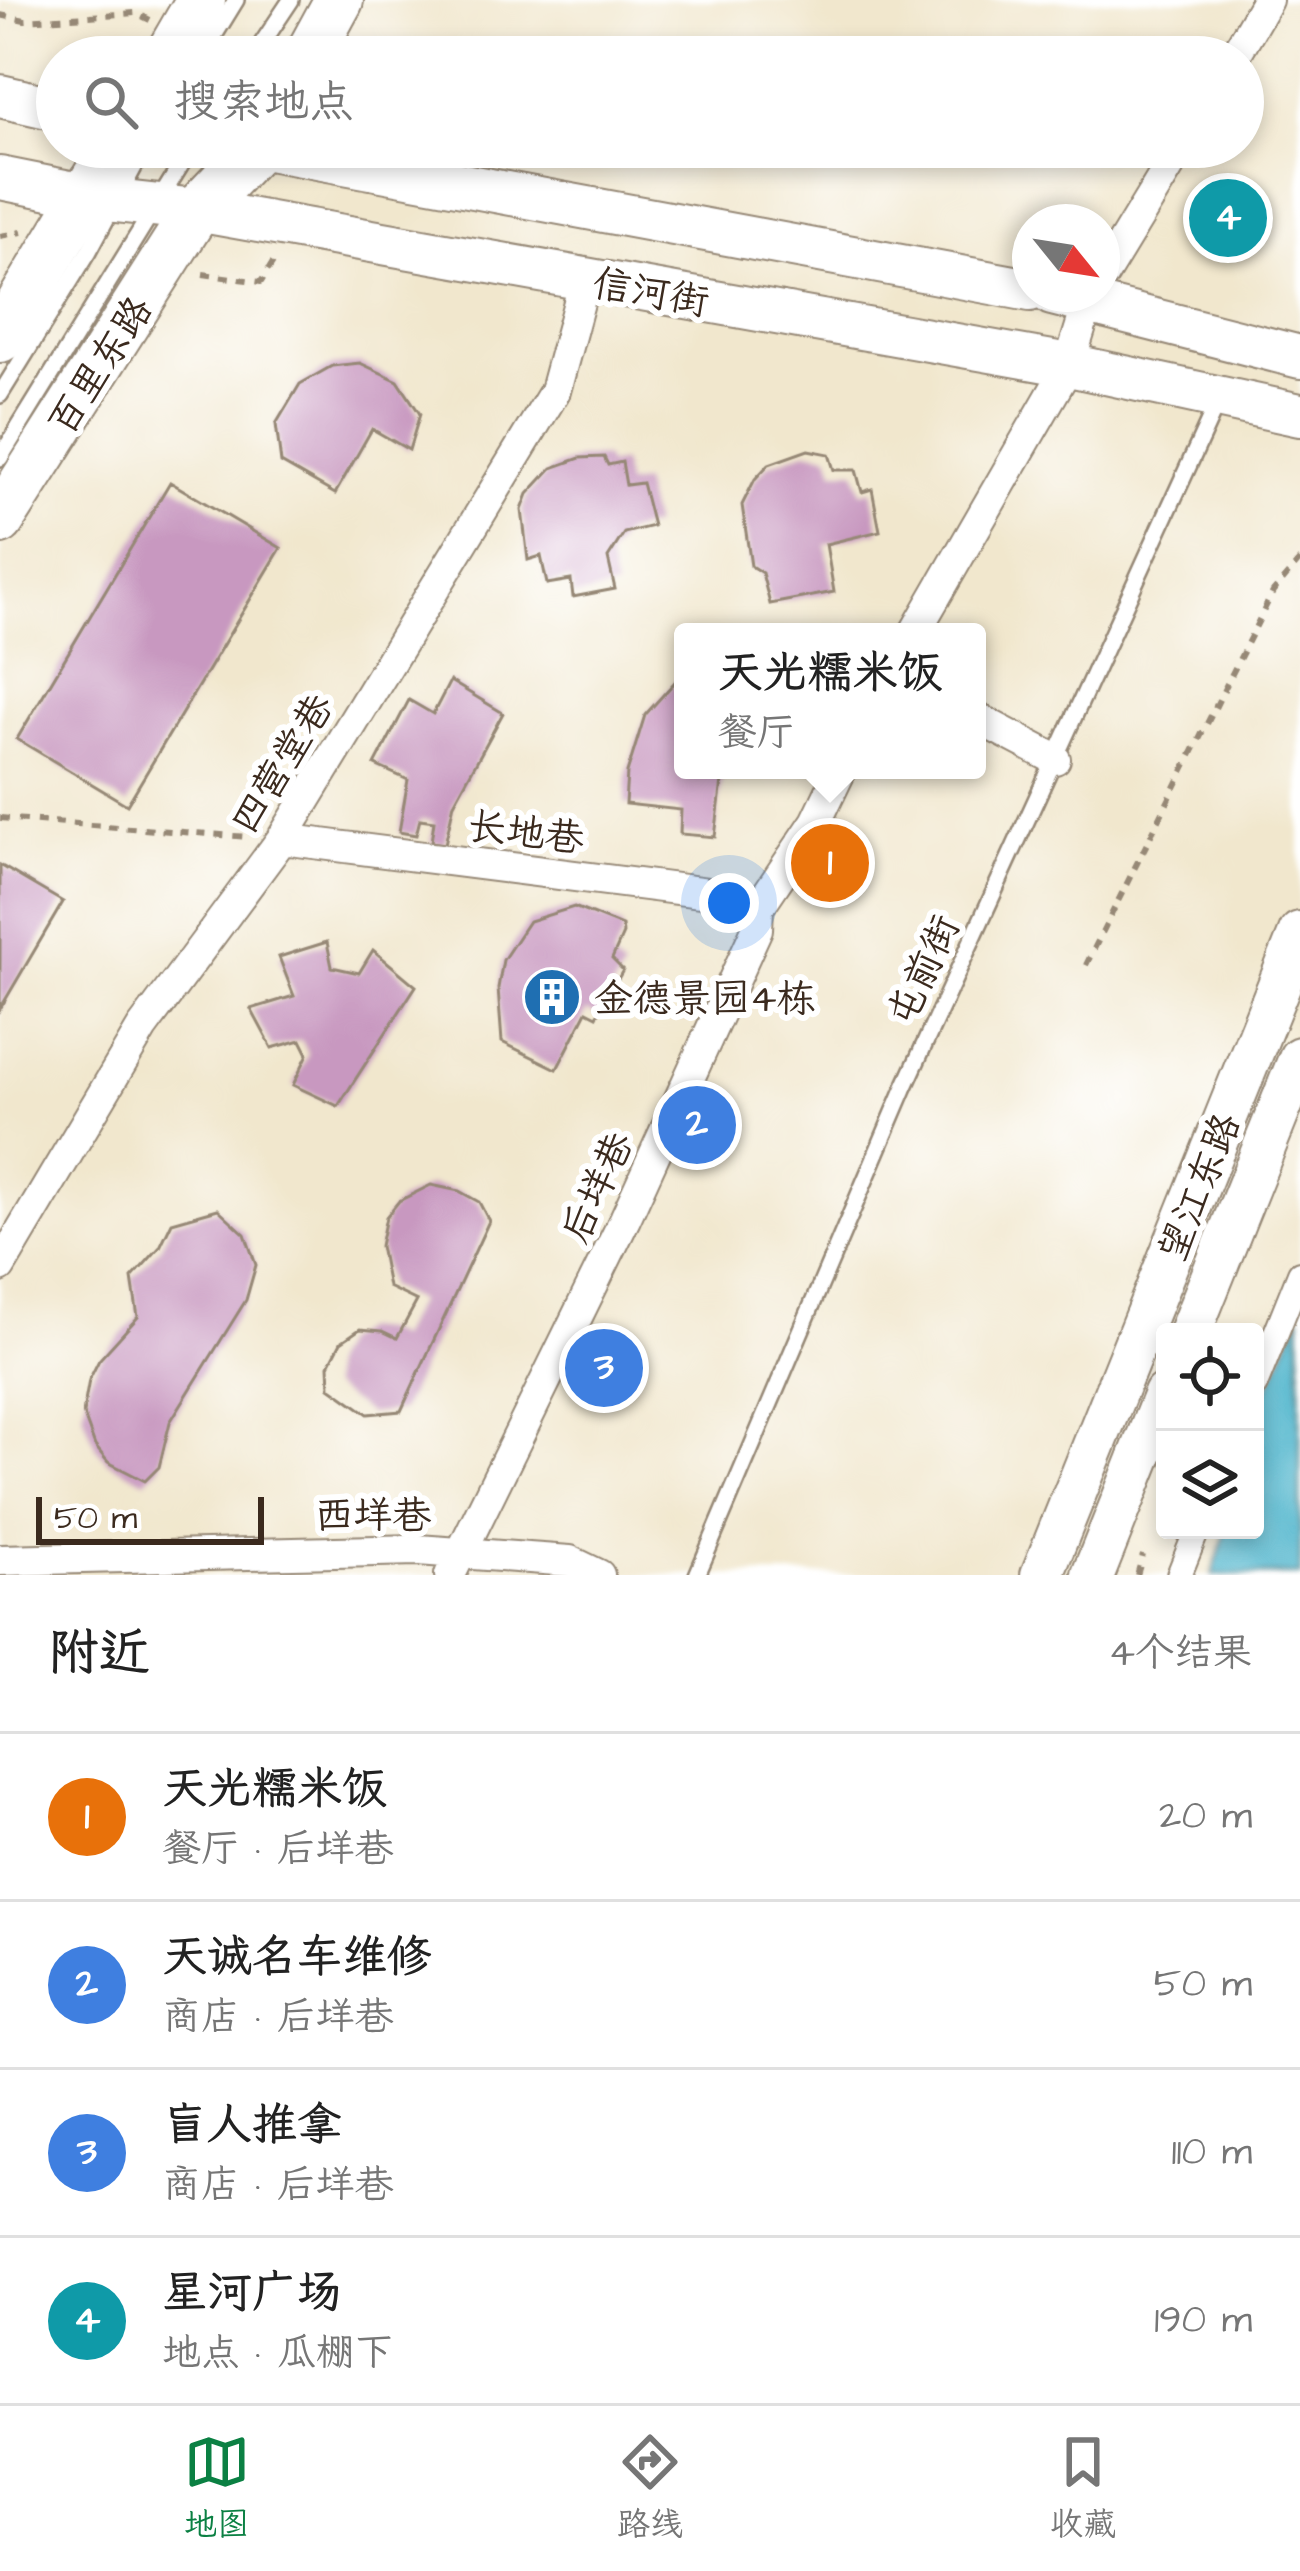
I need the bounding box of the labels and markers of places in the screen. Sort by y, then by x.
pin: 4 [1189,173,1267,263]
pin: 1 [791,818,869,908]
building icon: 金德景园4栋 [521,966,583,1028]
place label: 金德景园4栋 [594,973,816,1027]
pin: 2 [658,1080,736,1170]
pin: 3 [565,1323,643,1413]

